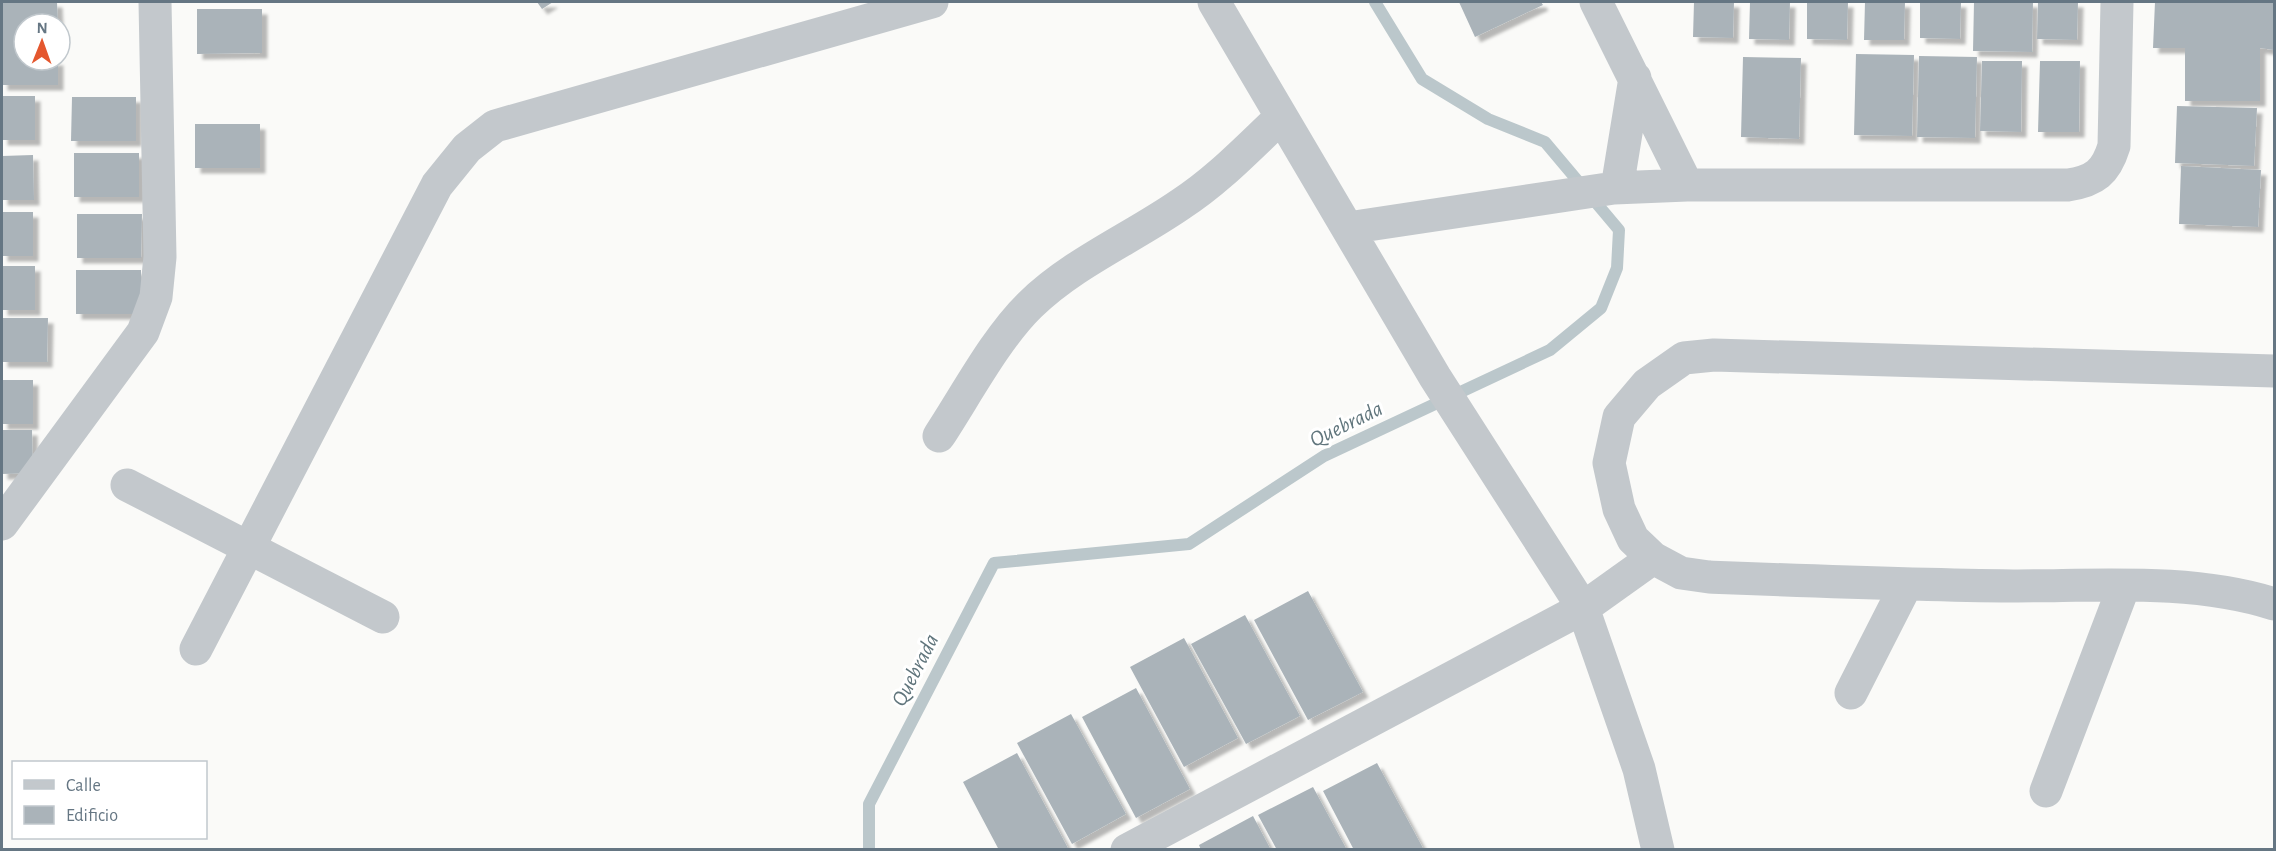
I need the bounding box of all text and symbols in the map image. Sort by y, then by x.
north arrow [12,12,72,72]
text: N [37,20,48,36]
water label: Quebrada [1306,397,1386,451]
water label: Quebrada [888,630,942,710]
legend [12,761,207,839]
text: Calle [66,777,101,795]
text: Edificio [66,807,118,825]

